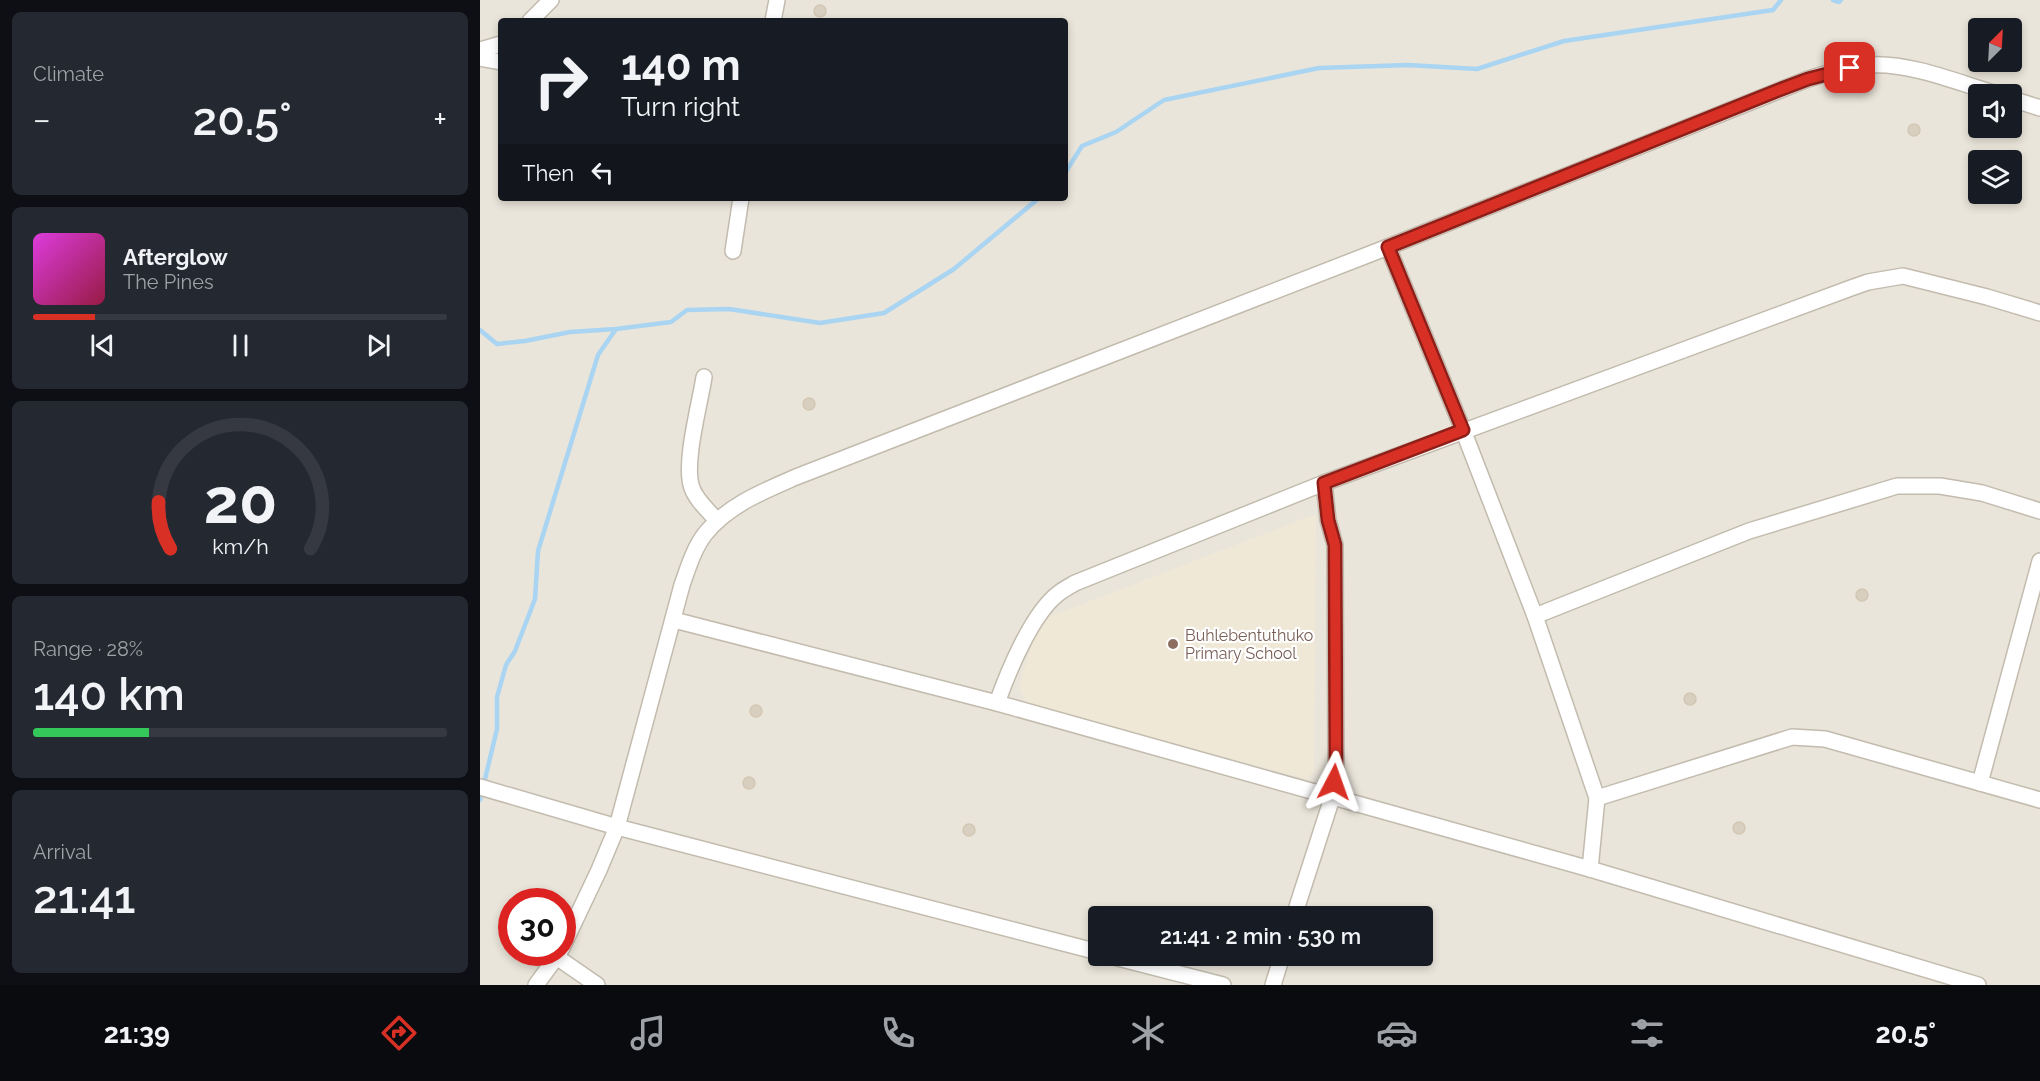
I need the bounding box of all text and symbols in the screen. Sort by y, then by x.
north arrow [1968,18,2022,72]
map controls [1968,18,2022,204]
text: 140 m [621,41,741,90]
icon: right [522,42,600,120]
pin [1824,42,1875,93]
icon: arrive [1833,51,1866,84]
text: Climate [33,62,104,86]
button: sound [1968,84,2022,138]
text: Turn right [621,91,740,122]
text: 20.5° [192,93,292,146]
text: − [33,100,51,139]
text: + [433,100,447,139]
button: layers [1968,150,2022,204]
icon: left [586,156,619,189]
text: Then [522,160,574,186]
text: Afterglow [123,244,228,270]
text: The Pines [123,270,214,294]
icon: previous [86,329,119,362]
icon: pause [224,329,257,362]
icon: next [362,329,395,362]
text: 20 [203,465,277,539]
text: km/h [212,535,268,560]
place label: Buhlebentuthuko Primary School [1185,626,1313,663]
text: Range · 28% [33,637,143,661]
marker: Buhlebentuthuko Primary School [1166,637,1180,651]
text: 140 km [33,668,185,721]
position arrow [1302,750,1366,814]
text: Arrival [33,840,92,864]
text: 21:41 [33,871,136,924]
speed limit sign: 30 [498,888,576,966]
text: 21:41 · 2 min · 530 m [1160,923,1361,949]
icon: directions [378,1012,420,1054]
icon: music [627,1012,669,1054]
icon: phone [877,1012,919,1054]
icon: climate [1127,1012,1169,1054]
icon: car [1376,1012,1418,1054]
icon: filters [1626,1012,1668,1054]
text: 21:39 [104,1018,170,1049]
text: 20.5° [1876,1018,1936,1049]

